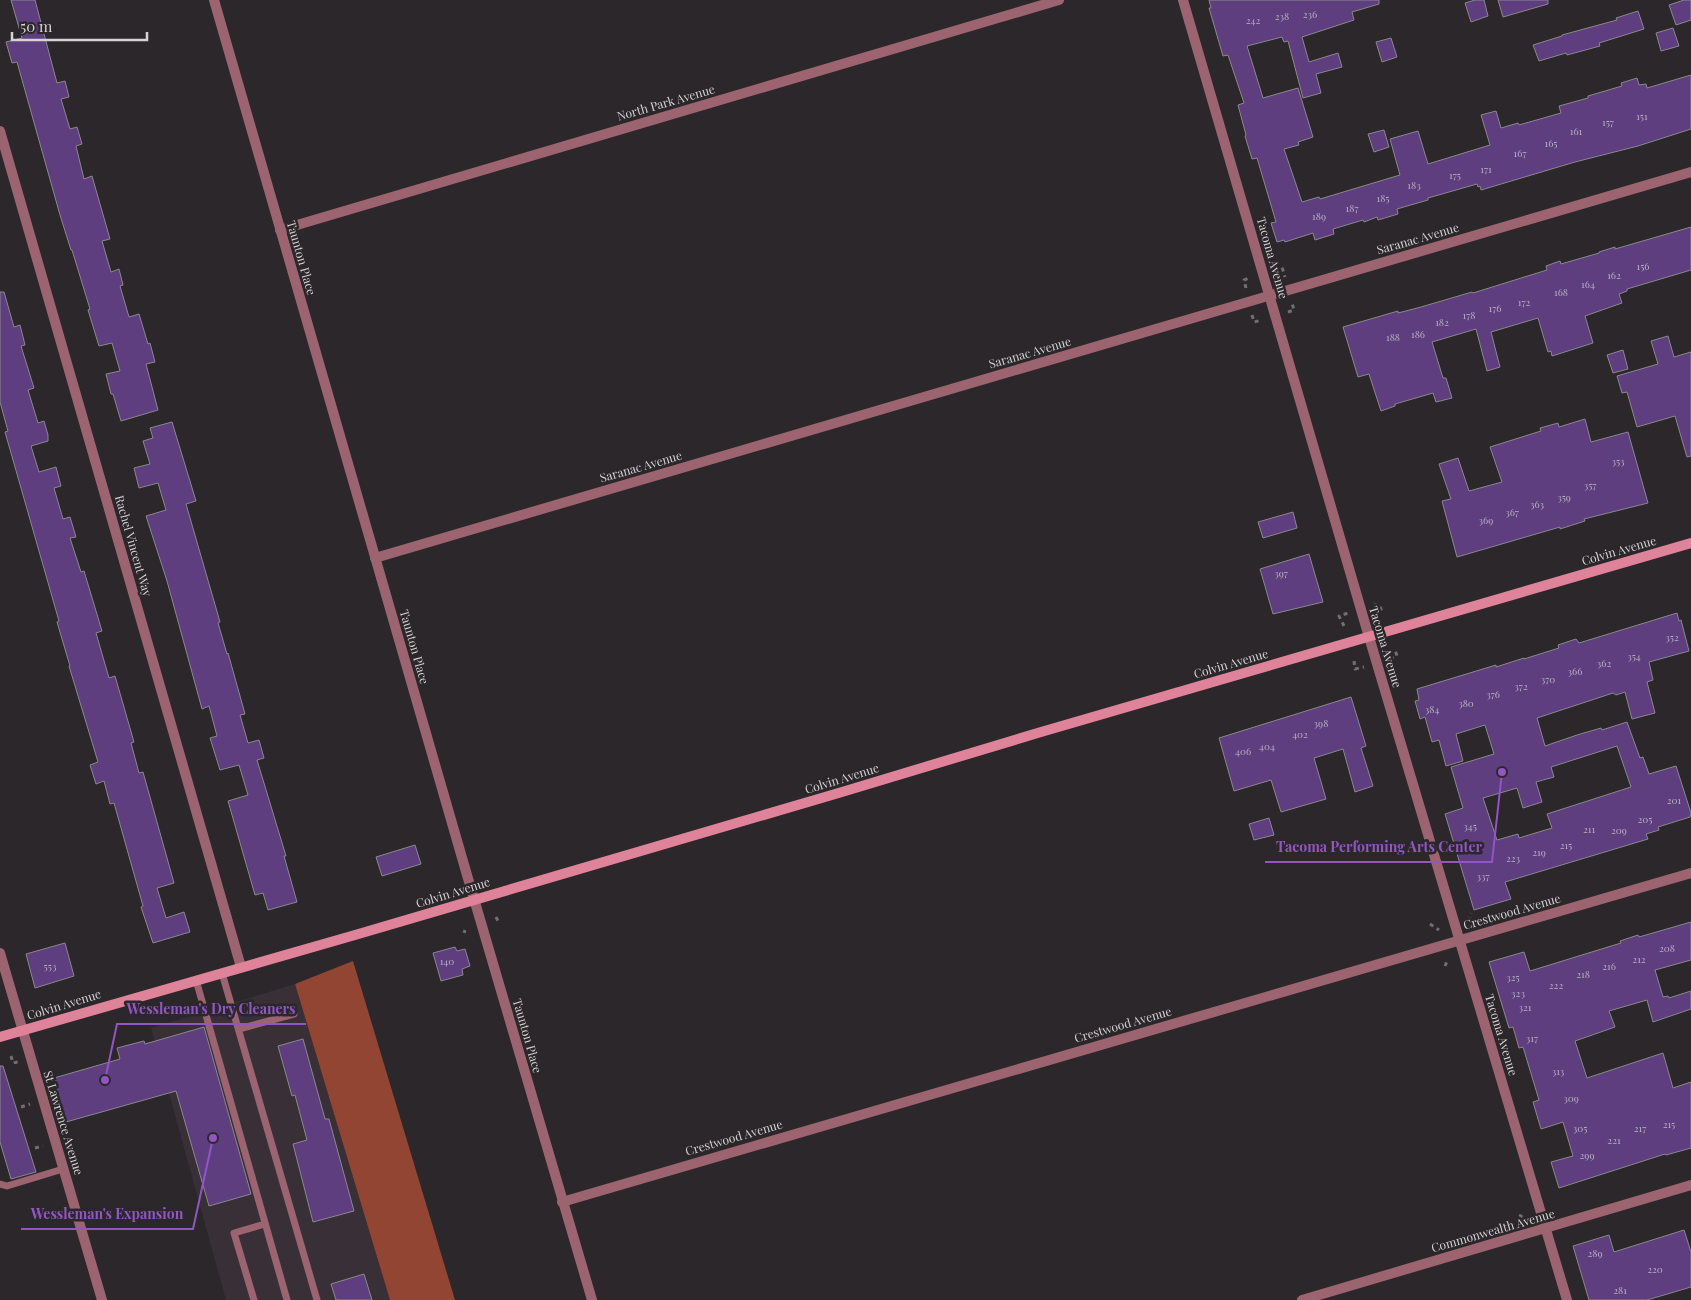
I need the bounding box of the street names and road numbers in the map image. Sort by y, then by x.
street label: North Park Avenue [615,80,717,124]
street label: Tacoma Avenue [1254,215,1292,300]
street label: Taunton Place [284,219,320,297]
street label: Saranac Avenue [1375,219,1461,257]
street label: Saranac Avenue [987,333,1073,371]
street label: Saranac Avenue [598,447,684,485]
street label: Rachel Vincent Way [112,493,156,598]
street label: Colvin Avenue [1580,532,1658,568]
street label: Tacoma Avenue [1366,604,1406,689]
street label: Taunton Place [397,608,433,686]
street label: Colvin Avenue [1192,645,1270,681]
street label: Colvin Avenue [803,759,881,797]
street label: Colvin Avenue [414,873,492,911]
street label: Crestwood Avenue [1461,890,1562,933]
street label: Colvin Avenue [25,985,103,1023]
street label: Tacoma Avenue [1482,992,1522,1077]
street label: Taunton Place [510,997,546,1075]
street label: Crestwood Avenue [1072,1003,1173,1046]
street label: St Lawrence Avenue [40,1069,87,1177]
street label: Crestwood Avenue [683,1116,784,1159]
street label: Commonwealth Avenue [1429,1205,1556,1255]

